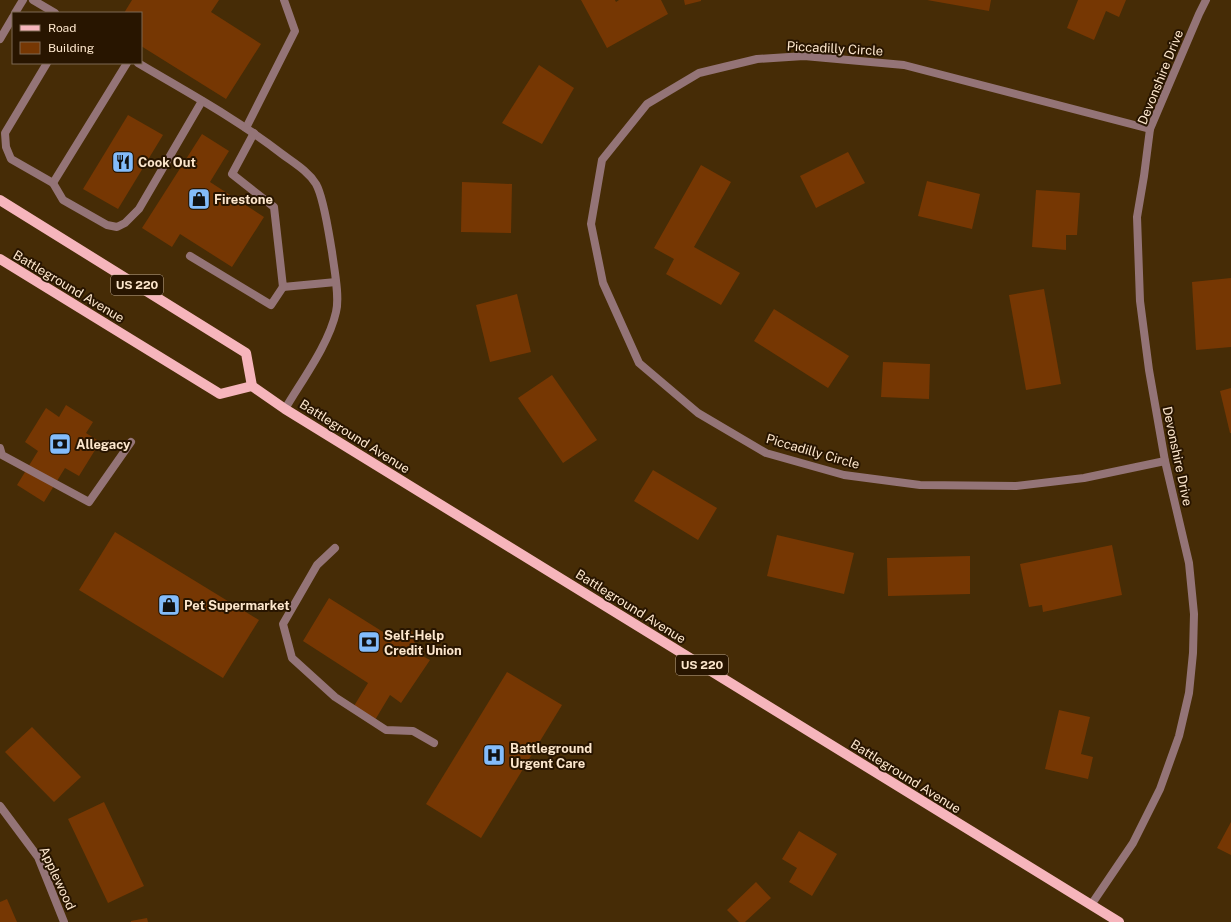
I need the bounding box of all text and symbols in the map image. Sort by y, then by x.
legend [12,12,142,64]
text: Road [48,21,76,35]
street label: Devonshire Drive [1135,27,1186,127]
street label: Piccadilly Circle [786,38,884,59]
text: Building [48,41,94,55]
restaurant icon: Cook Out [110,149,136,175]
place label: Cook Out [138,155,196,170]
shop icon: Firestone [186,186,212,212]
place label: Firestone [214,192,273,207]
street label: Battleground Avenue [10,247,127,326]
road number: US 220 [111,275,163,295]
street label: Battleground Avenue [297,396,413,476]
street label: Devonshire Drive [1160,405,1195,507]
bank icon: Allegacy [47,431,73,457]
street label: Piccadilly Circle [764,431,861,472]
place label: Allegacy [76,437,131,452]
street label: Battleground Avenue [573,566,689,646]
shop icon: Pet Supermarket [156,592,182,618]
place label: Pet Supermarket [184,598,290,613]
place label: Self-Help Credit Union [384,628,462,658]
bank icon: Self-Help Credit Union [356,629,382,655]
road number: US 220 [676,655,728,675]
street label: Battleground Avenue [848,736,964,816]
place label: Battleground Urgent Care [510,741,592,771]
hospital icon: Battleground Urgent Care [481,742,507,768]
street label: Applewood [36,844,79,912]

